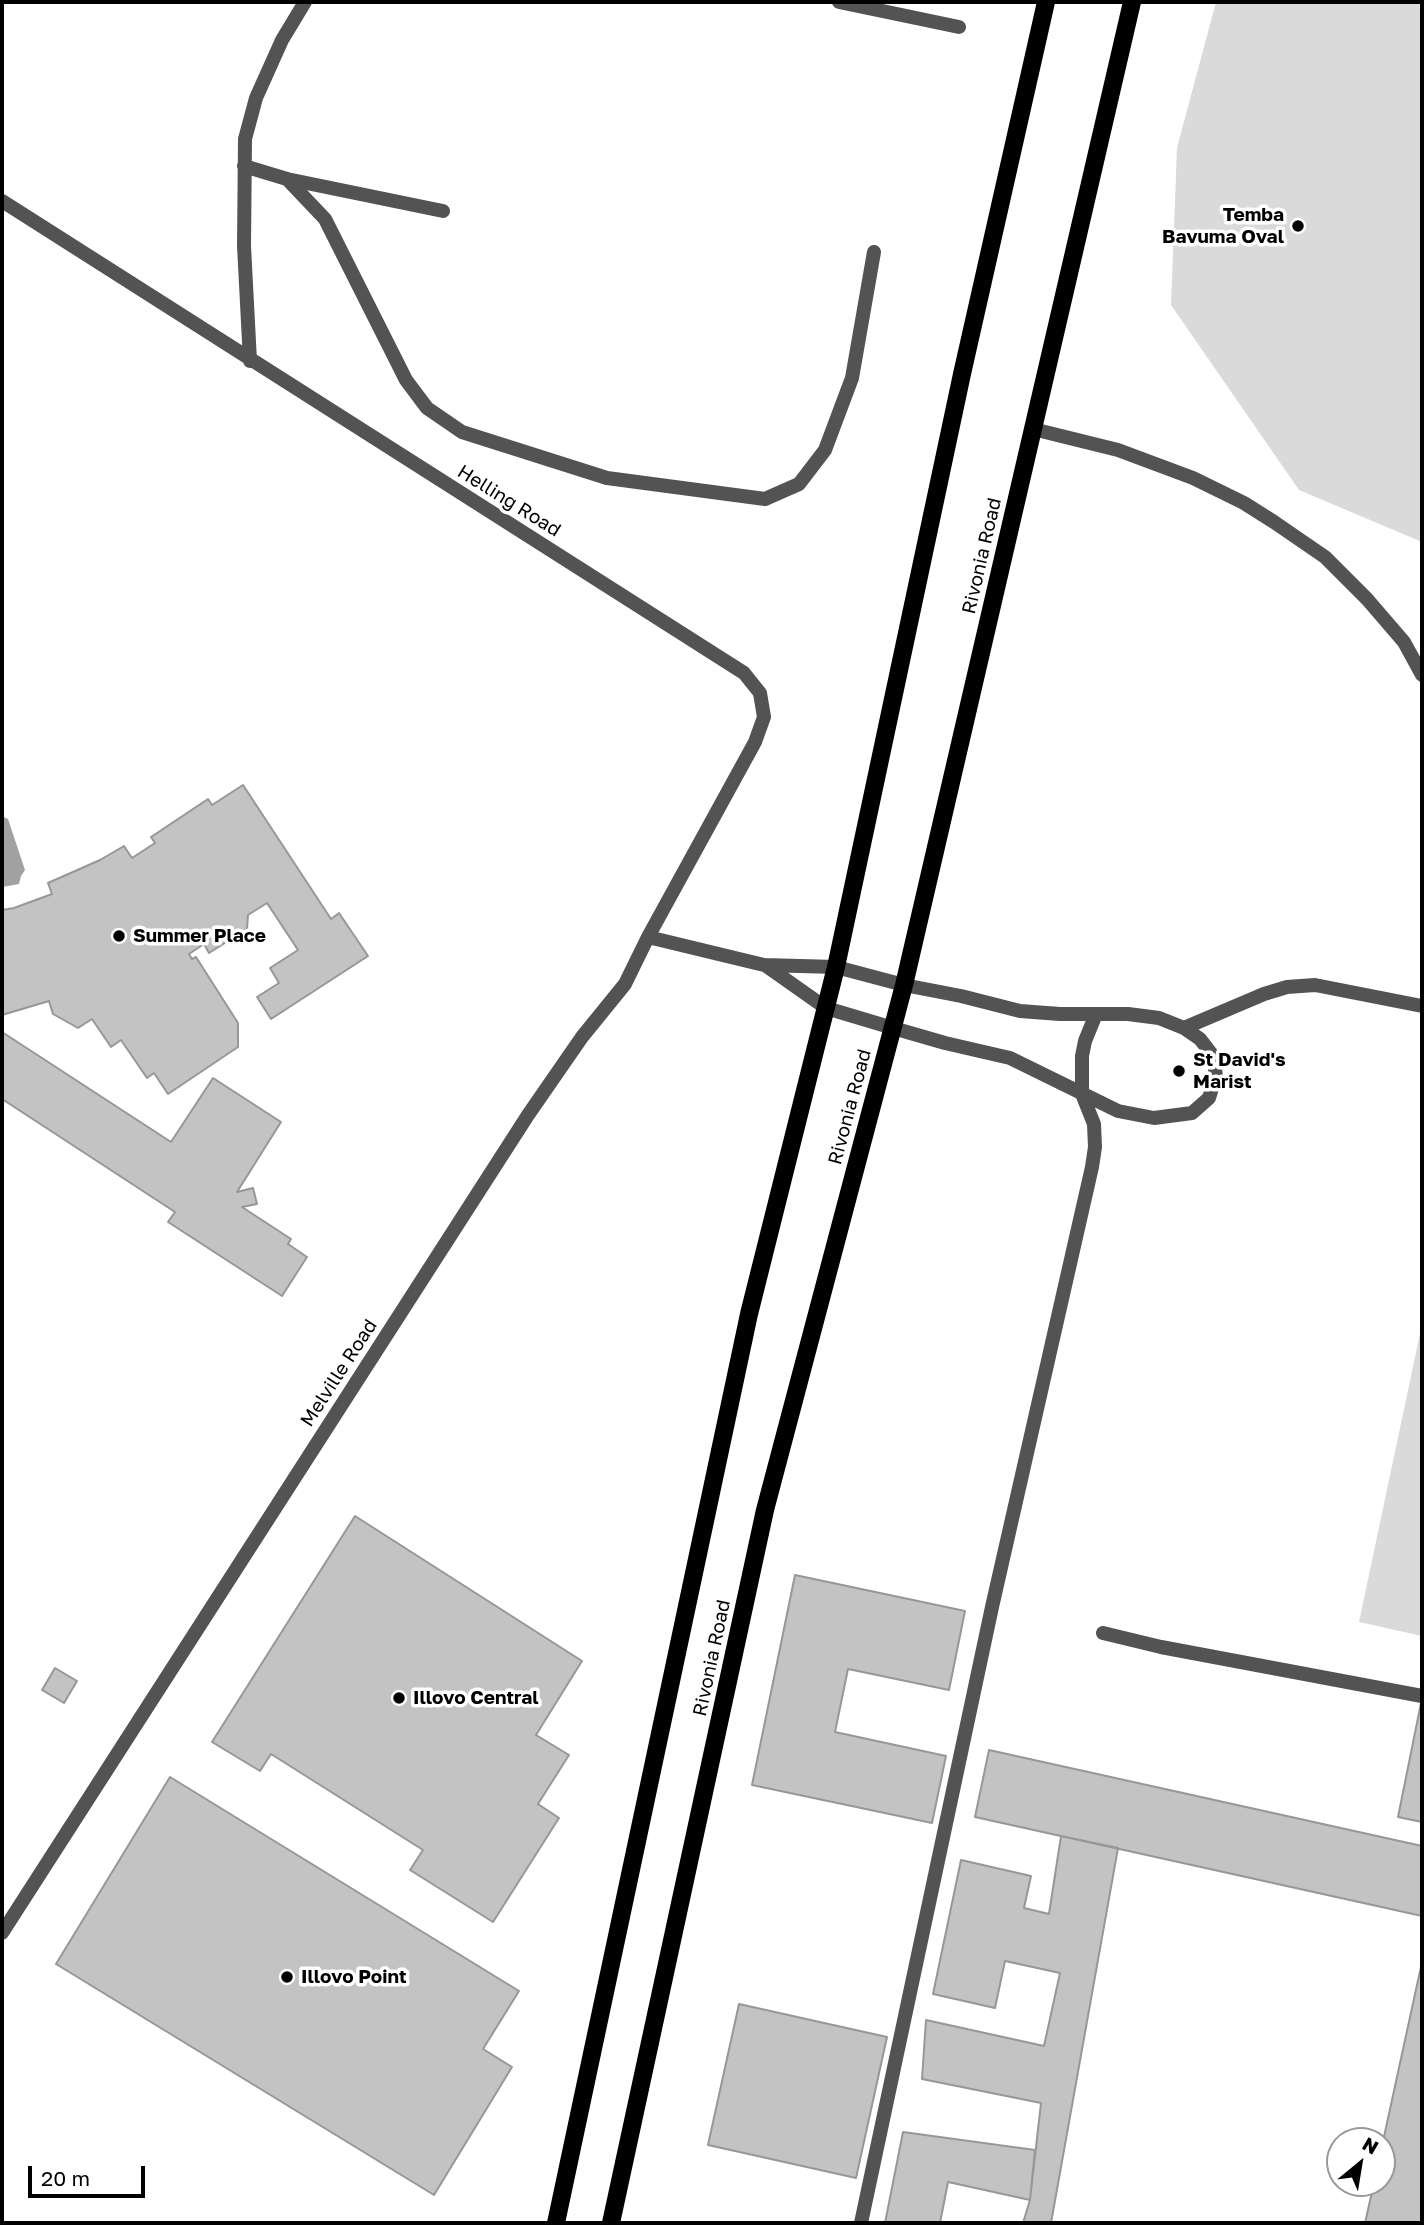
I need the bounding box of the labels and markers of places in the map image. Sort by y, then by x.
place label: Temba Bavuma Oval [1162,204,1284,248]
marker: Temba Bavuma Oval [1290,218,1306,234]
place label: Summer Place [133,925,266,947]
marker: Summer Place [111,928,127,944]
place label: St David's Marist [1193,1049,1286,1093]
marker: St David's Marist [1171,1063,1187,1079]
place label: Illovo Central [413,1687,539,1709]
marker: Illovo Central [391,1690,407,1706]
place label: Illovo Point [301,1966,407,1988]
marker: Illovo Point [279,1969,295,1985]

